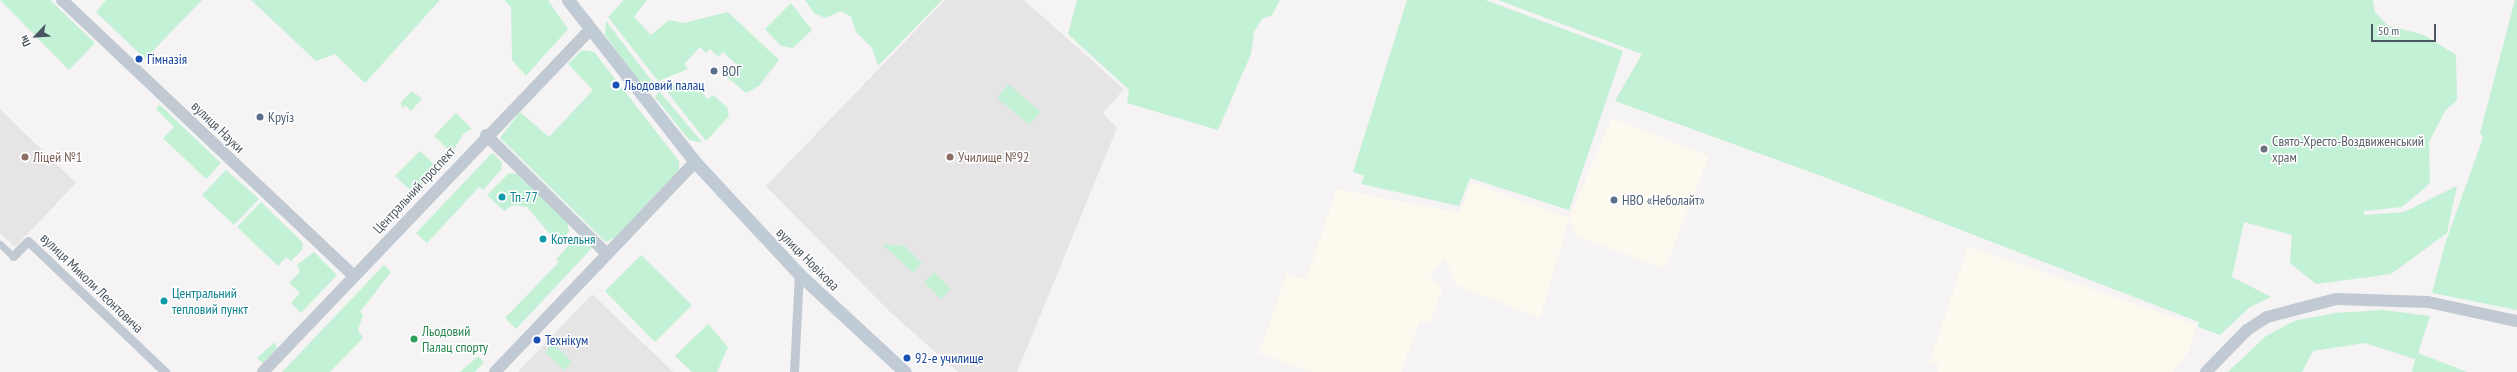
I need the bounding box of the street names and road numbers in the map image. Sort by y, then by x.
street label: вулиця Науки [188,98,248,156]
street label: Центральний проспект [369,143,459,237]
street label: вулиця Новікова [773,224,843,294]
street label: вулиця Миколи Леонтовича [37,230,147,336]

